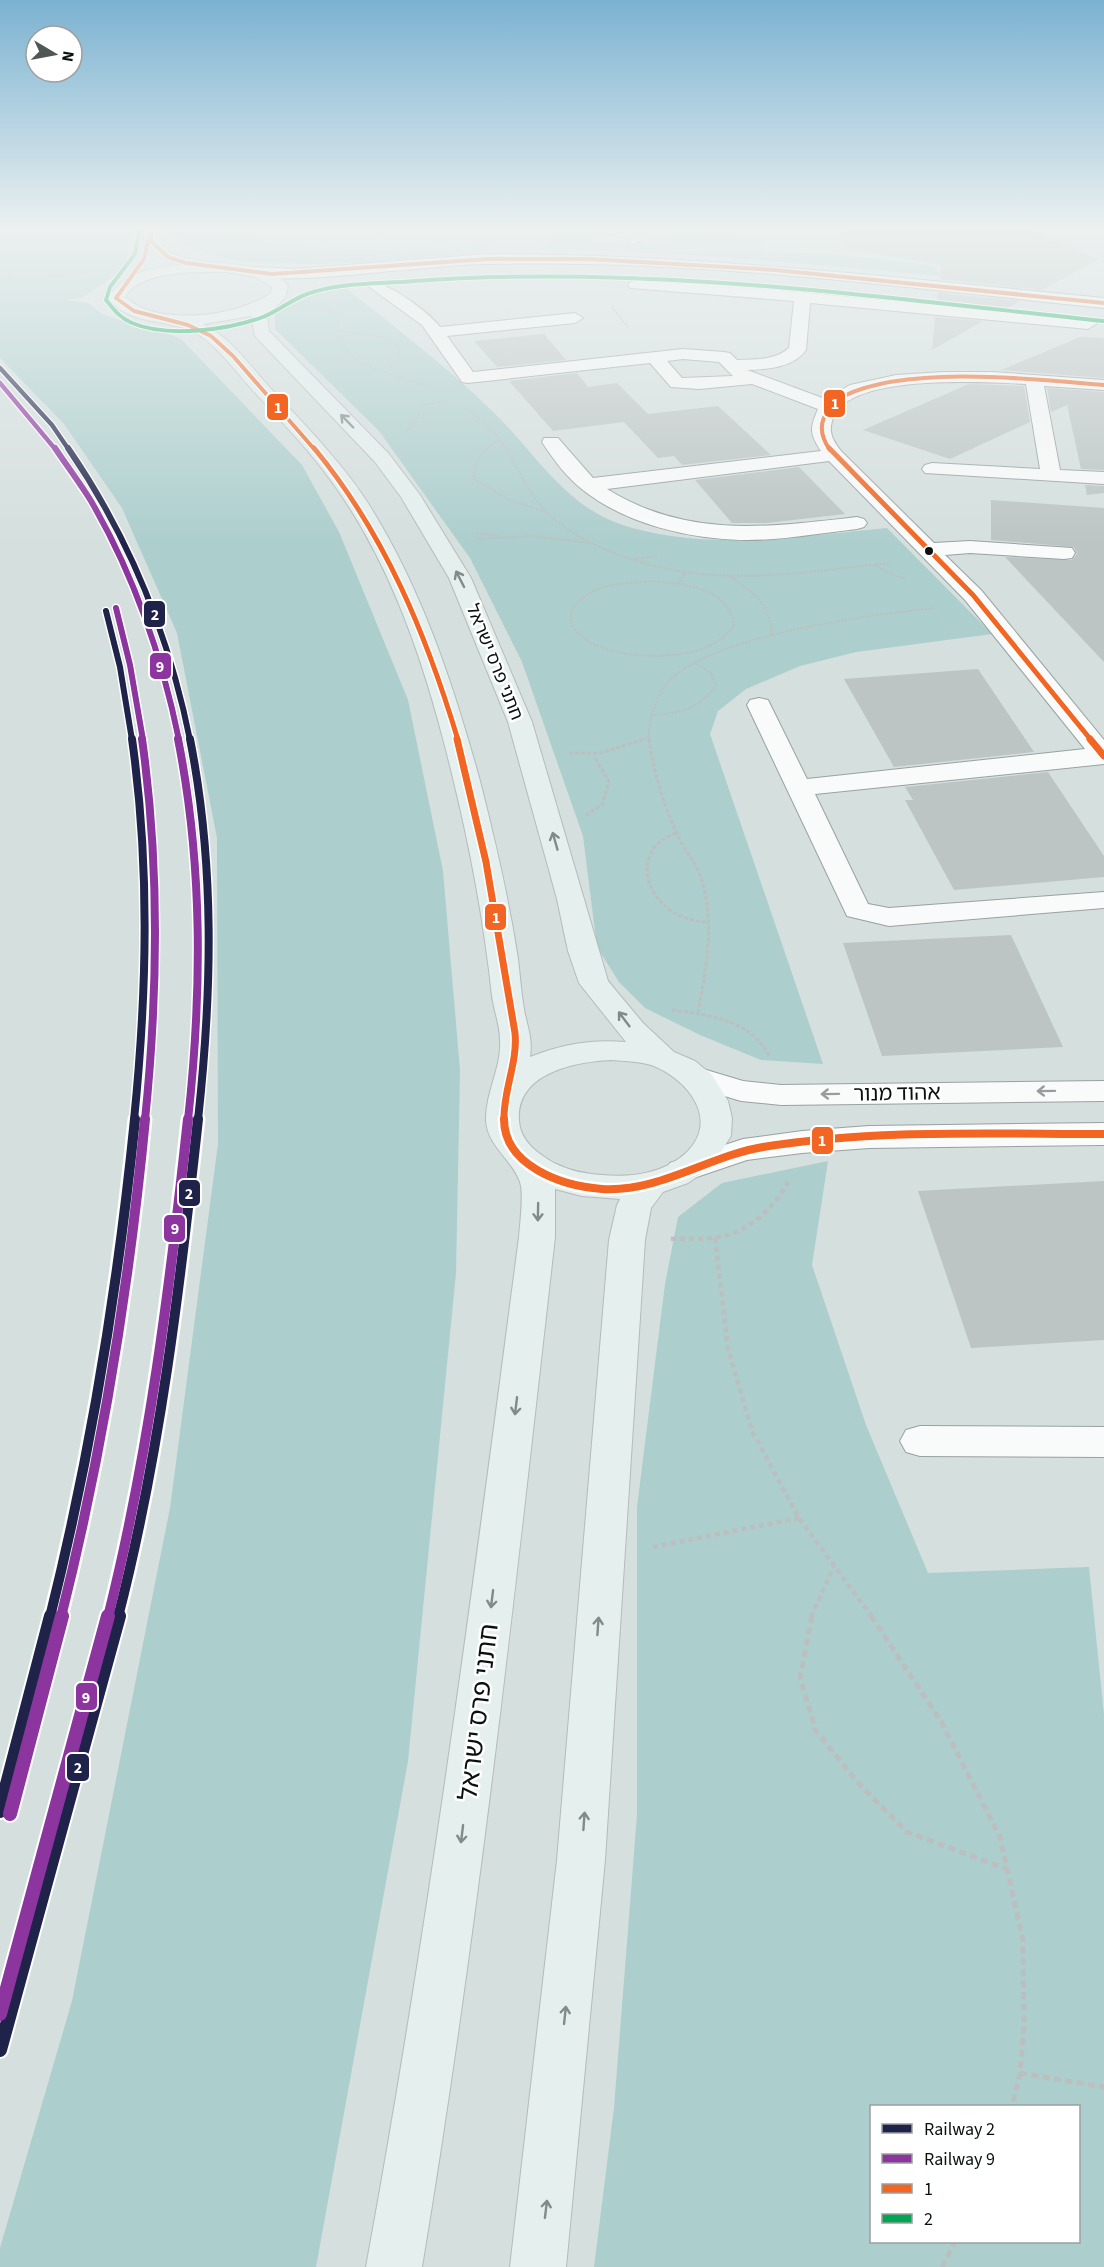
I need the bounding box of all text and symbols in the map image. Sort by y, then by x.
north arrow [24,24,84,84]
text: N [56,49,80,64]
line badge: 1 [823,389,846,418]
line badge: 1 [266,393,289,421]
text: 1 [831,393,839,415]
text: 1 [274,397,282,419]
one-way arrow [340,413,354,428]
unlabelled marker [923,545,935,557]
one-way arrow [453,570,465,588]
line badge: 2 [143,600,166,628]
street label: חתני פרס ישראל [460,600,529,724]
text: 2 [151,604,159,626]
line badge: 9 [149,652,172,680]
text: 9 [156,656,164,678]
one-way arrow [549,831,560,850]
line badge: 1 [484,903,507,931]
text: 1 [492,907,500,929]
one-way arrow [618,1012,630,1028]
street label: אהוד מנור [853,1077,941,1109]
one-way arrow [1036,1086,1056,1097]
one-way arrow [820,1088,840,1100]
line badge: 1 [811,1126,834,1155]
text: 1 [818,1130,826,1152]
line badge: 2 [178,1179,201,1207]
text: 2 [185,1183,193,1205]
one-way arrow [532,1202,544,1222]
line badge: 9 [163,1214,186,1243]
text: 9 [171,1218,179,1240]
one-way arrow [510,1395,521,1415]
one-way arrow [486,1589,497,1609]
one-way arrow [593,1617,604,1637]
street label: חתני פרס ישראל [449,1621,508,1803]
line badge: 9 [75,1682,98,1711]
text: 9 [82,1687,90,1709]
line badge: 2 [66,1753,90,1782]
text: 2 [74,1757,82,1779]
one-way arrow [579,1811,590,1831]
one-way arrow [456,1824,467,1844]
one-way arrow [560,2006,571,2025]
legend [870,2105,1080,2243]
text: Railway 2 [924,2117,995,2142]
text: Railway 9 [924,2147,995,2172]
text: 1 [924,2177,933,2202]
one-way arrow [541,2200,552,2219]
text: 2 [924,2207,933,2232]

